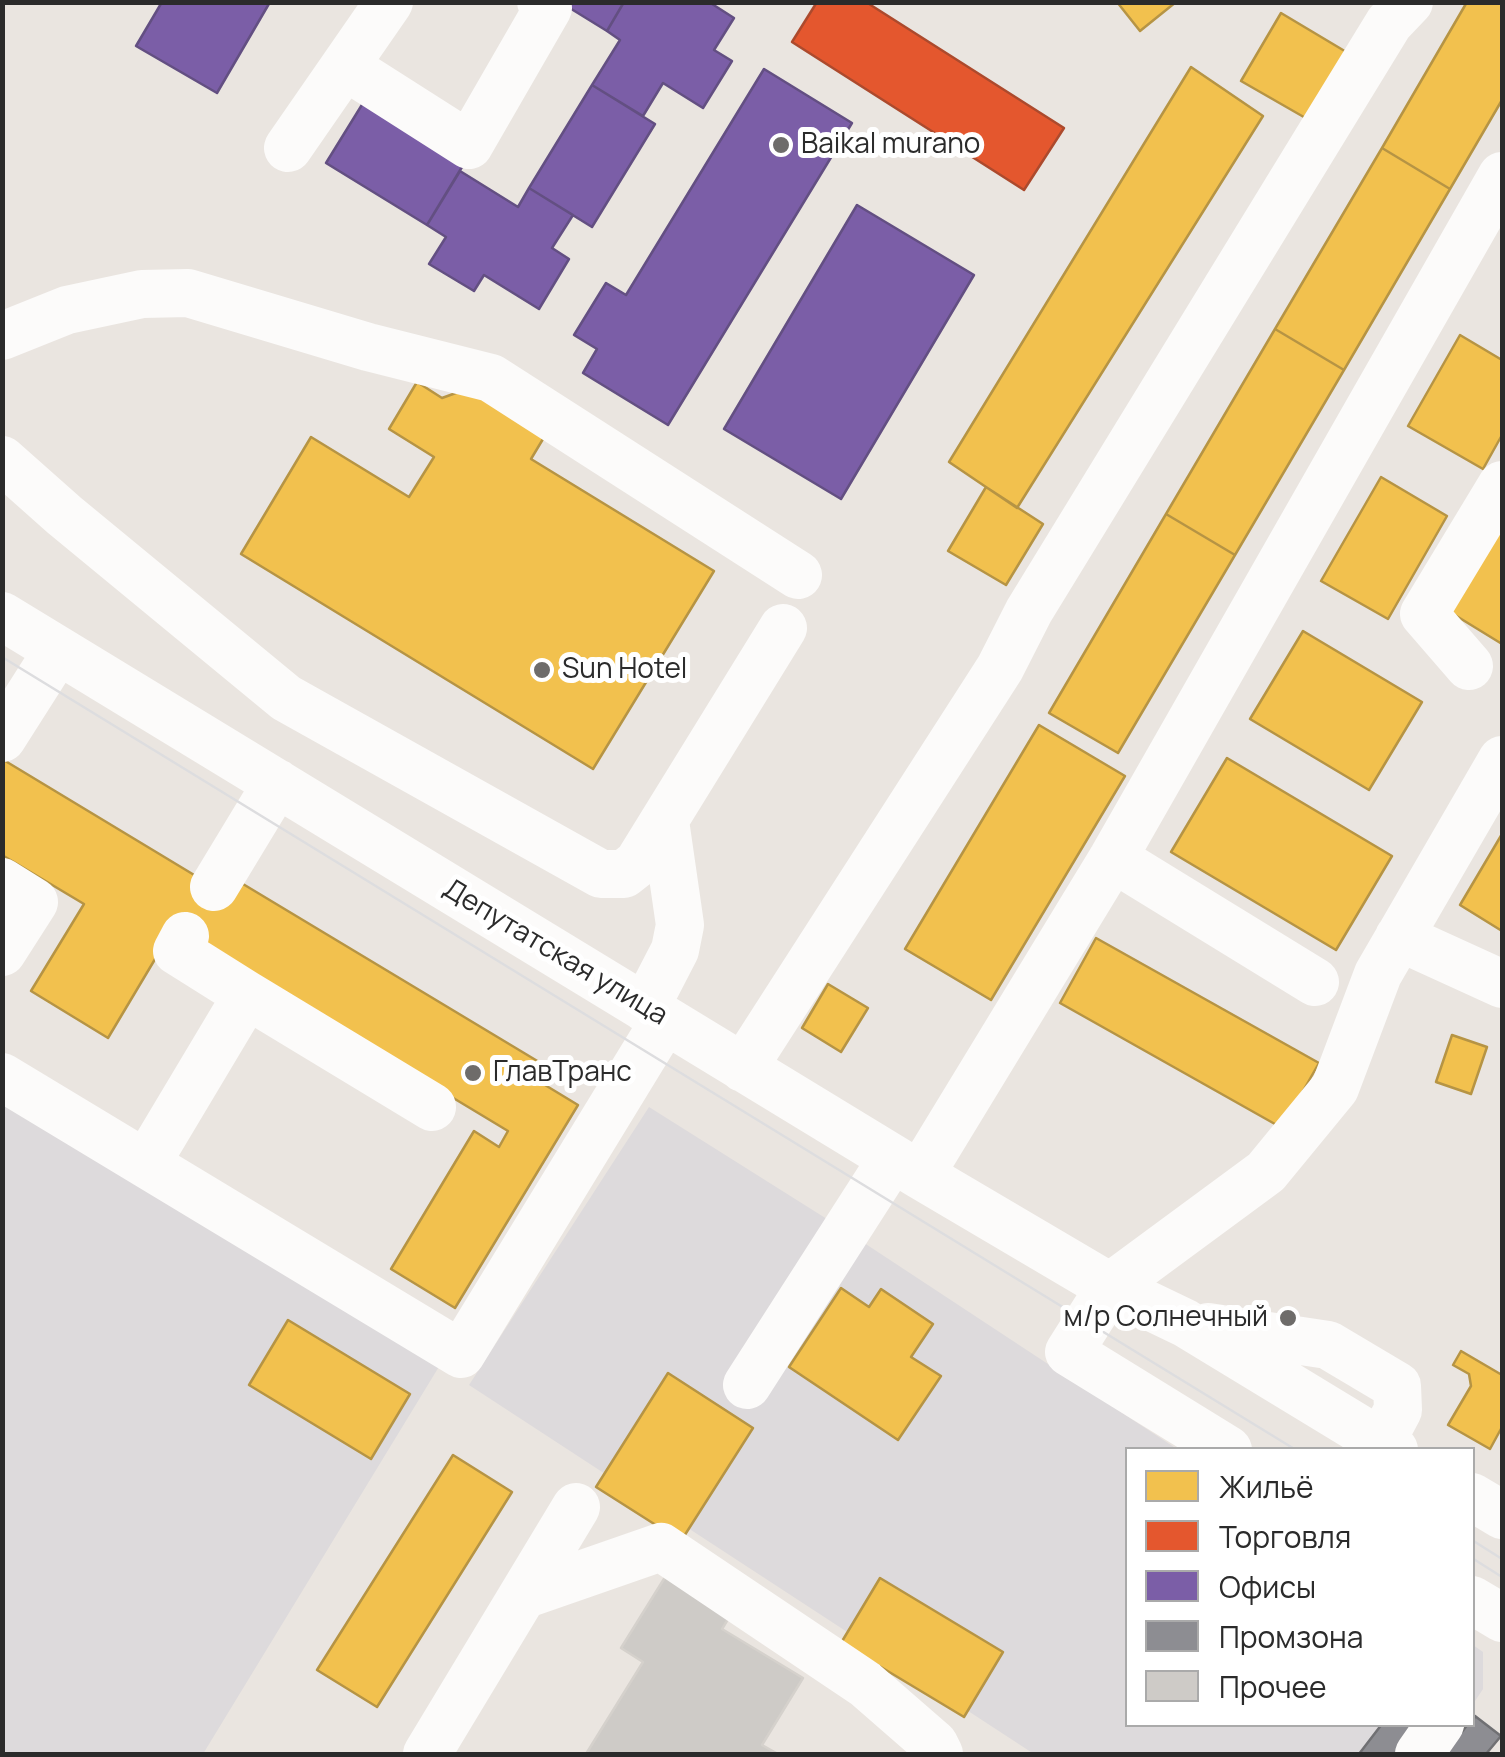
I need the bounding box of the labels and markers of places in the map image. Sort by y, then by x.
place label: Baikal murano [801,128,980,162]
marker: Baikal murano [770,134,792,156]
place label: Sun Hotel [562,653,687,687]
marker: Sun Hotel [531,659,553,681]
place label: ГлавТранс [493,1056,632,1090]
marker: ГлавТранс [462,1062,484,1084]
place label: м/р Солнечный [1064,1301,1268,1335]
marker: м/р Солнечный [1277,1307,1299,1329]

